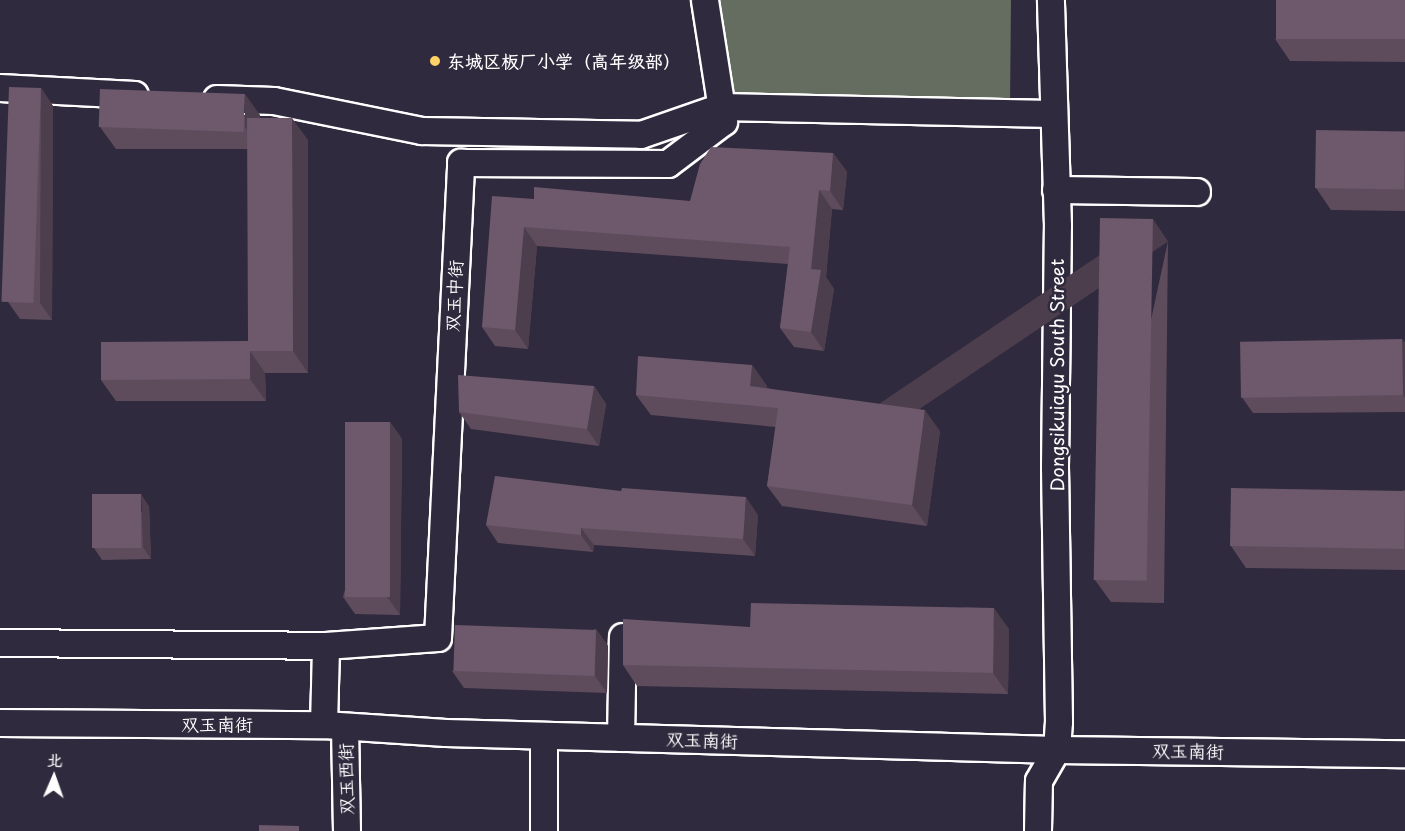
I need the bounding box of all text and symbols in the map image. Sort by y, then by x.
place label: 东城区板厂小学（高年级部） [447,50,681,72]
marker: 东城区板厂小学（高年级部） [428,54,442,68]
street label: 双玉中街 [441,259,467,333]
street label: Dongsikuiayu South Street [1046,259,1068,491]
street label: 双玉南街 [181,713,253,735]
street label: 双玉南街 [666,728,738,752]
street label: 双玉南街 [1152,740,1224,762]
street label: 双玉西街 [335,743,357,815]
north arrow [24,747,84,807]
text: 北 [46,747,63,771]

